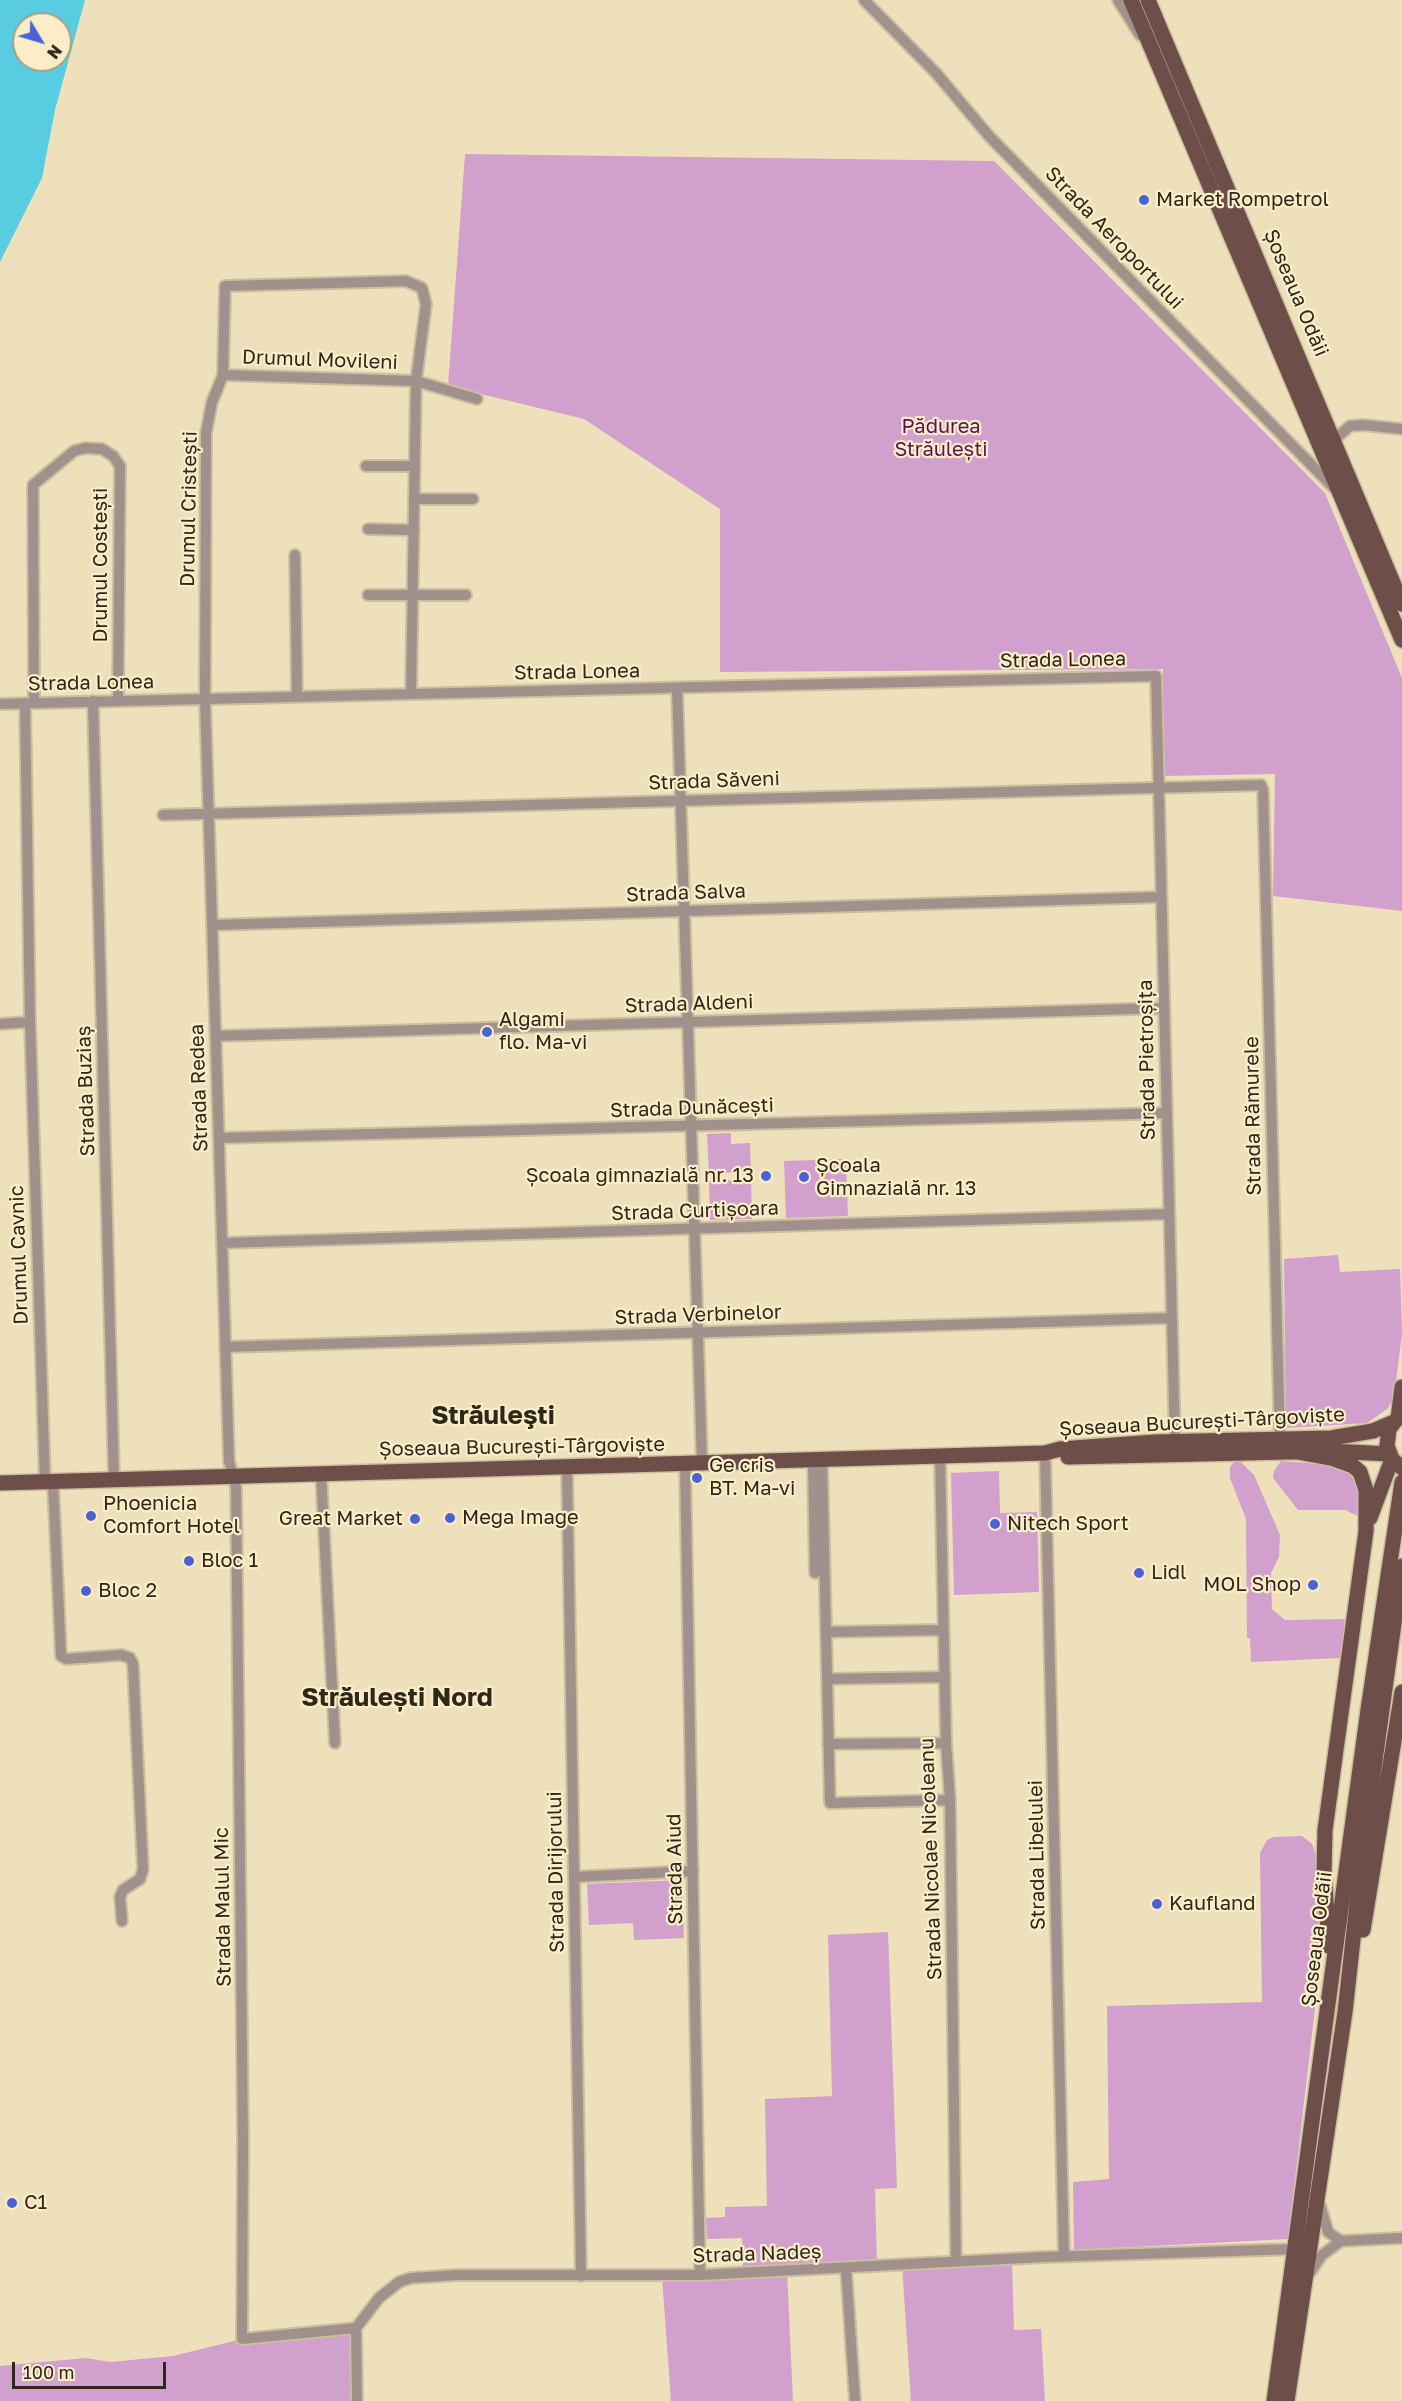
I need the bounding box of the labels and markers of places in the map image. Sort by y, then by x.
place label: Market Rompetrol [1156,188,1329,212]
marker: Market Rompetrol [1137,193,1151,207]
place label: Algami flo. Ma-vi [499,1008,587,1055]
marker: Algami flo. Ma-vi [480,1025,494,1039]
place label: Școala Gimnazială nr. 13 [816,1154,976,1201]
place label: Școala gimnazială nr. 13 [526,1164,754,1188]
marker: Școala gimnazială nr. 13 [759,1169,773,1183]
marker: Școala Gimnazială nr. 13 [797,1170,811,1184]
place label: Ge cris BT. Ma-vi [709,1454,795,1501]
marker: Ge cris BT. Ma-vi [690,1471,704,1485]
place label: Phoenicia Comfort Hotel [103,1492,240,1539]
place label: Mega Image [462,1506,579,1530]
place label: Great Market [279,1507,403,1531]
marker: Phoenicia Comfort Hotel [84,1509,98,1523]
marker: Mega Image [443,1511,457,1525]
marker: Great Market [408,1512,422,1526]
place label: Nitech Sport [1007,1512,1129,1536]
marker: Nitech Sport [988,1517,1002,1531]
place label: Bloc 1 [201,1549,258,1573]
marker: Bloc 1 [182,1554,196,1568]
place label: Lidl [1151,1561,1186,1585]
marker: Lidl [1132,1566,1146,1580]
place label: MOL Shop [1203,1573,1301,1597]
marker: MOL Shop [1306,1578,1320,1592]
place label: Bloc 2 [98,1579,157,1603]
marker: Bloc 2 [79,1584,93,1598]
place label: Kaufland [1169,1892,1256,1916]
marker: Kaufland [1150,1897,1164,1911]
place label: C1 [24,2191,47,2215]
marker: C1 [5,2196,19,2210]

